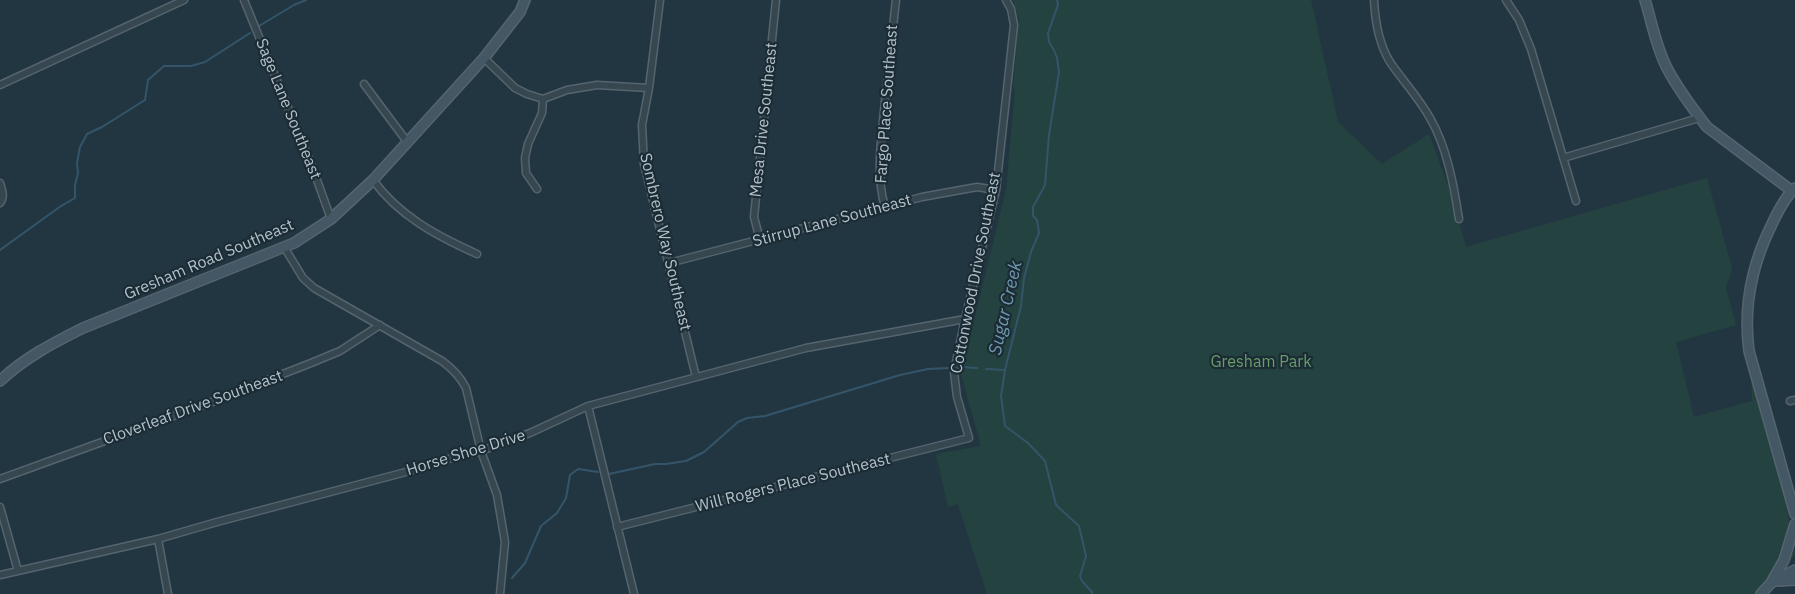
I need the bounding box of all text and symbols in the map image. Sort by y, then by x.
street label: Fargo Place Southeast [872,24,902,184]
street label: Sage Lane Southeast [251,36,325,182]
street label: Mesa Drive Southeast [746,42,782,198]
street label: Sombrero Way Southeast [635,151,695,333]
street label: Cottonwood Drive Southeast [947,171,1005,375]
street label: Stirrup Lane Southeast [750,191,914,251]
street label: Gresham Road Southeast [121,216,297,304]
water label: Sugar Creek [985,259,1027,357]
park label: Gresham Park [1210,352,1312,372]
street label: Cloverleaf Drive Southeast [101,367,285,449]
street label: Horse Shoe Drive [404,426,528,480]
street label: Will Rogers Place Southeast [694,449,892,517]

